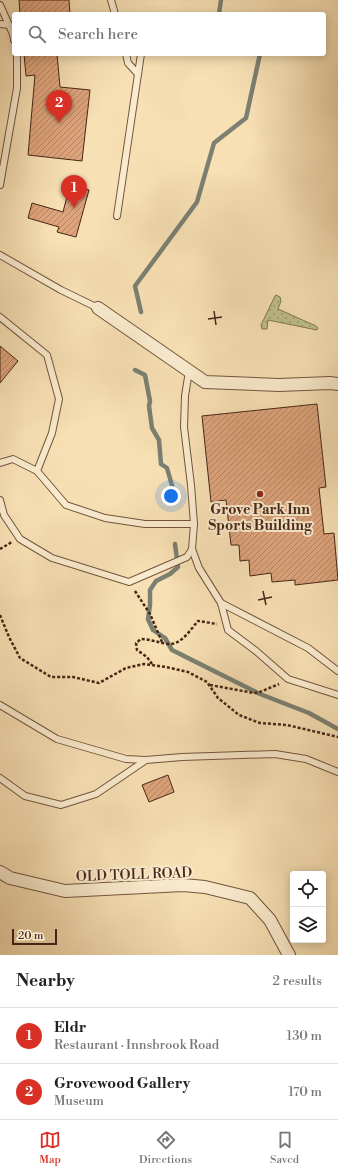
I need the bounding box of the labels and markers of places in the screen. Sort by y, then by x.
pin: 2 [46,90,72,123]
pin: 1 [61,175,87,208]
marker: Grove Park Inn Sports Building [255,489,265,499]
place label: Grove Park Inn Sports Building [208,501,313,535]

